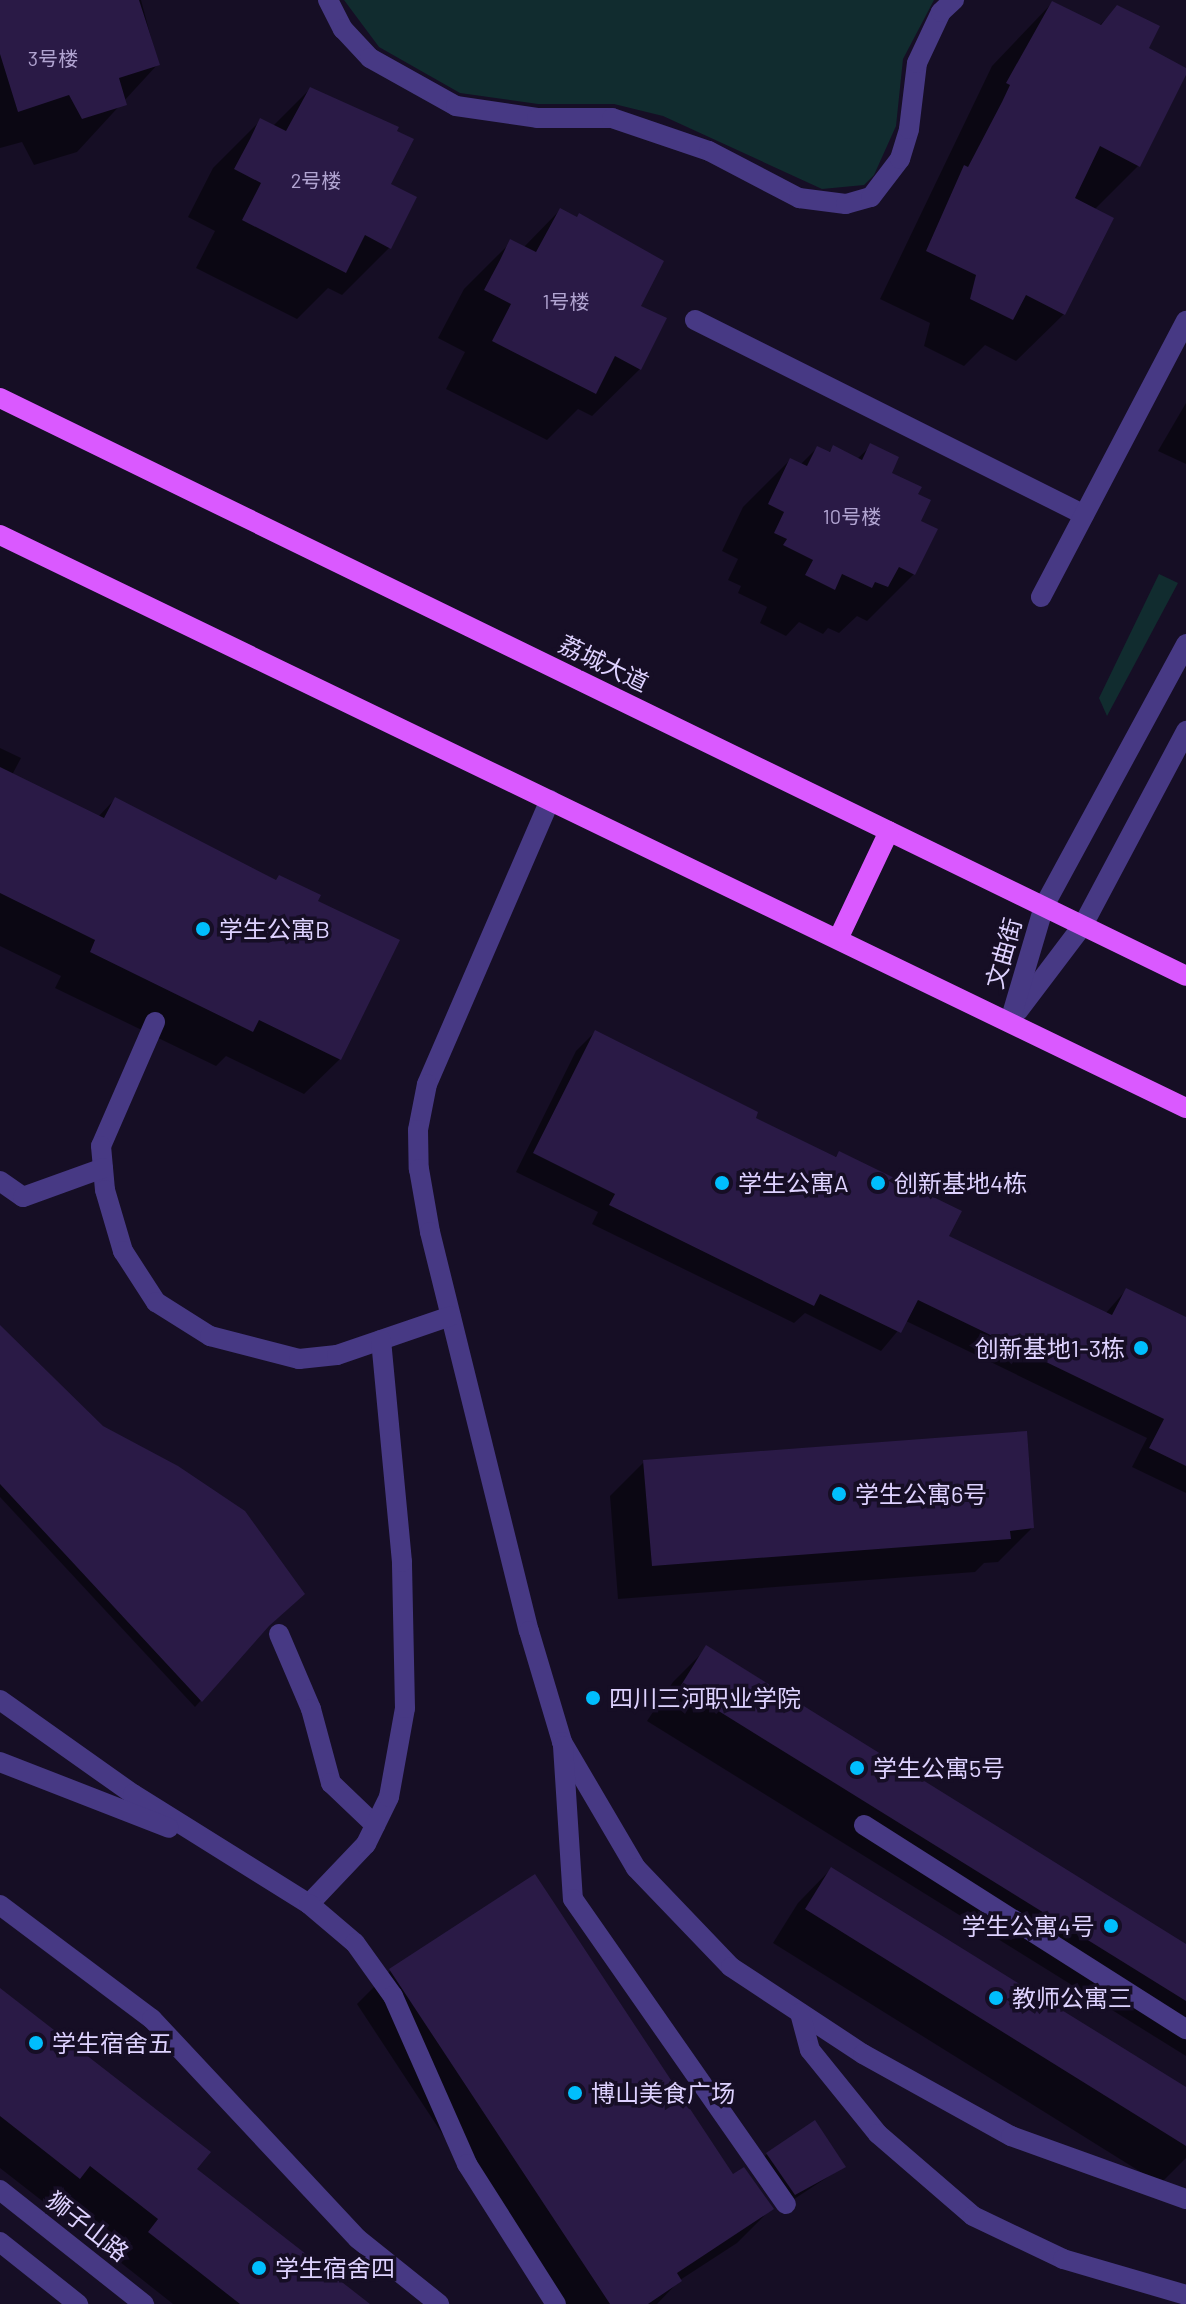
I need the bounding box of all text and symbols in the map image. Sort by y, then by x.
house number: 3号楼 [28,46,78,70]
house number: 2号楼 [291,168,341,192]
house number: 1号楼 [543,289,589,313]
house number: 10号楼 [823,504,881,528]
street label: 荔城大道 [555,629,653,697]
street label: 文曲街 [979,914,1027,992]
place label: 学生公寓B [219,915,330,943]
marker: 学生公寓B [194,920,212,938]
place label: 学生公寓A [738,1169,849,1197]
place label: 创新基地4栋 [894,1169,1027,1197]
marker: 学生公寓A [713,1174,731,1192]
marker: 创新基地4栋 [869,1174,887,1192]
place label: 创新基地1-3栋 [975,1334,1125,1362]
marker: 创新基地1-3栋 [1132,1339,1150,1357]
place label: 学生公寓6号 [855,1480,987,1508]
marker: 学生公寓6号 [830,1485,848,1503]
place label: 四川三河职业学院 [609,1684,801,1712]
marker: 四川三河职业学院 [584,1689,602,1707]
place label: 学生公寓5号 [873,1754,1005,1782]
marker: 学生公寓5号 [848,1759,866,1777]
place label: 学生公寓4号 [962,1912,1095,1940]
marker: 学生公寓4号 [1102,1917,1120,1935]
place label: 教师公寓三 [1012,1984,1132,2012]
marker: 教师公寓三 [987,1989,1005,2007]
place label: 学生宿舍五 [52,2029,172,2057]
marker: 学生宿舍五 [27,2034,45,2052]
place label: 博山美食广场 [591,2079,735,2107]
marker: 博山美食广场 [566,2084,584,2102]
street label: 狮子山路 [41,2185,135,2267]
place label: 学生宿舍四 [275,2254,395,2282]
marker: 学生宿舍四 [250,2259,268,2277]

